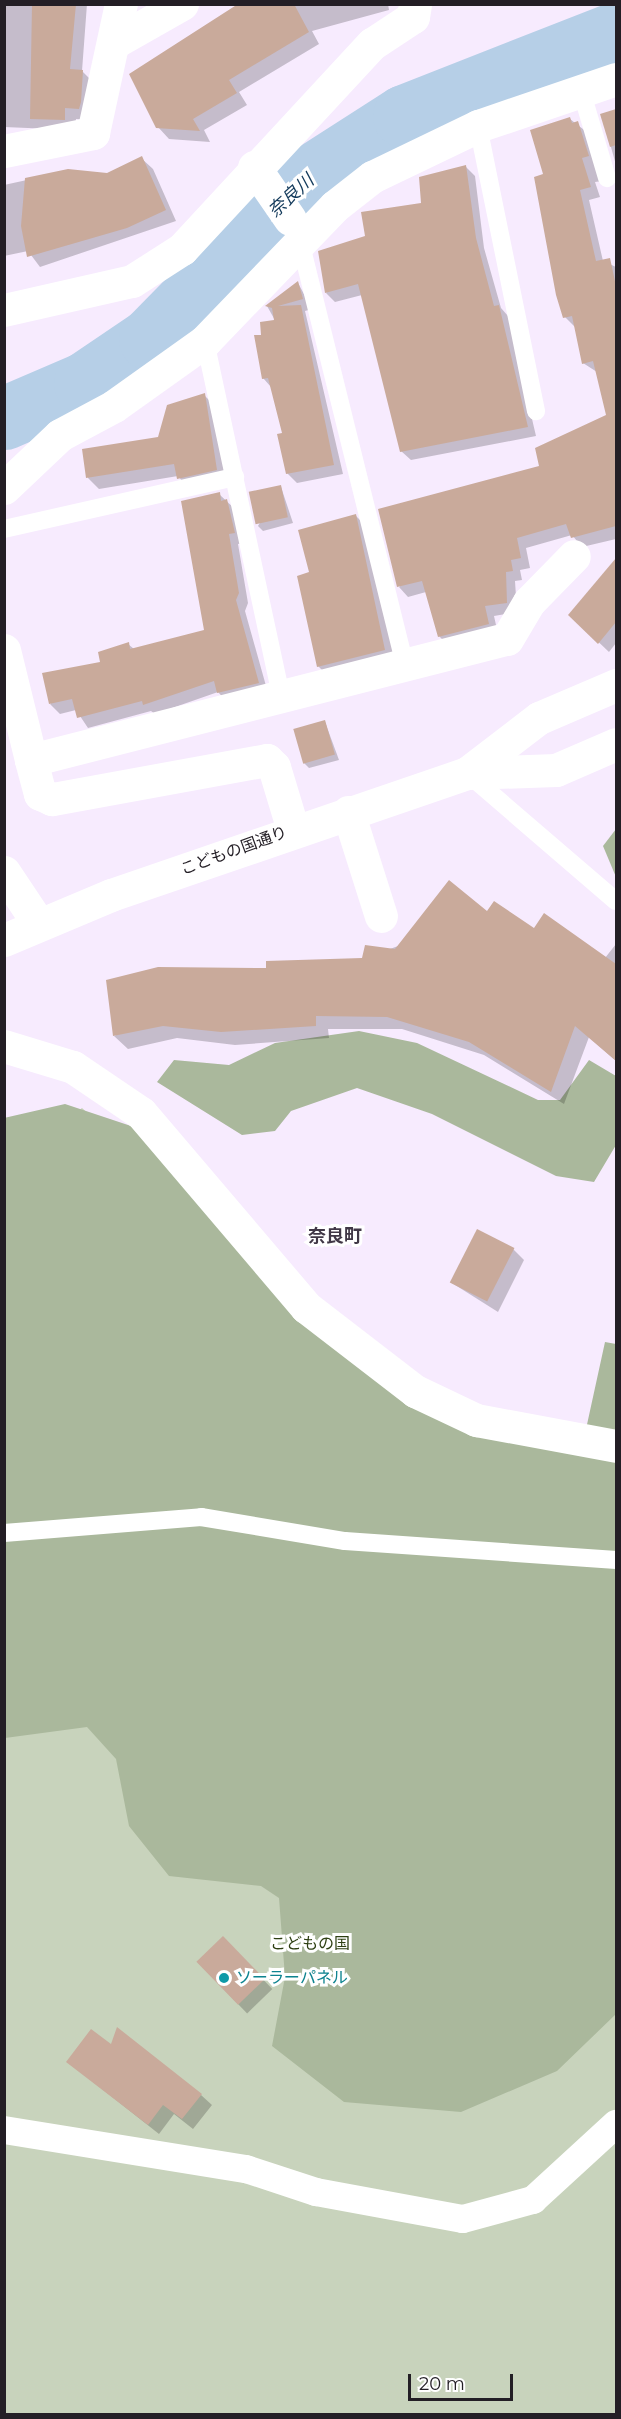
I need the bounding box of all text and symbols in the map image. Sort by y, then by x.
water label: 奈良川 [264,170,318,222]
street label: こどもの国通り [178,823,290,879]
district label: 奈良町 [308,1225,362,1247]
park label: こどもの国 [270,1934,350,1954]
place label: ソーラーパネル [236,1968,348,1988]
marker: ソーラーパネル [217,1971,231,1985]
scale bar [411,2362,516,2400]
text: 20 m [419,2373,465,2395]

